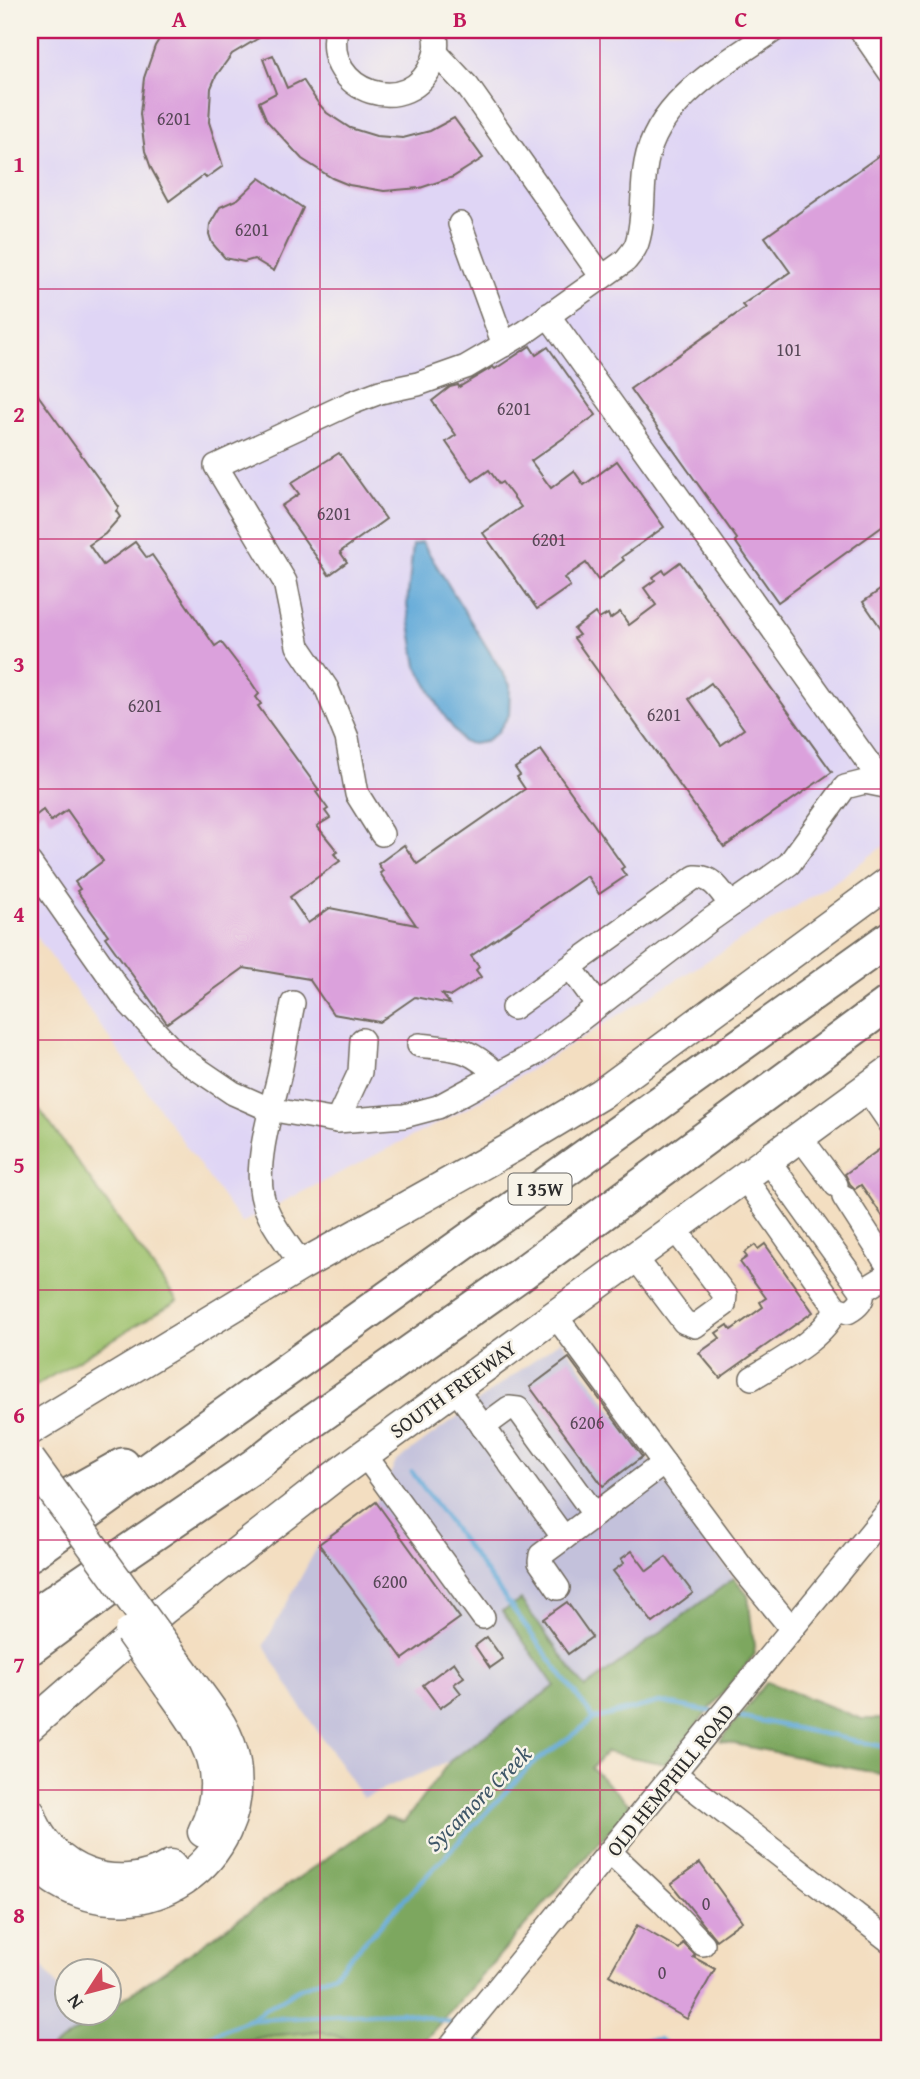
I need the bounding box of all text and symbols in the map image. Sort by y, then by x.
text: A [172,2,187,35]
text: B [453,2,467,35]
text: C [734,2,748,35]
house number: 6201 [157,105,191,132]
text: 1 [13,147,25,180]
house number: 6201 [235,216,269,243]
house number: 101 [776,336,802,363]
house number: 6201 [497,395,531,422]
text: 2 [13,397,25,430]
house number: 6201 [317,500,351,527]
house number: 6201 [532,526,566,553]
text: 3 [13,647,25,680]
house number: 6201 [128,692,162,719]
house number: 6201 [647,701,681,728]
text: 4 [13,897,25,930]
text: 5 [13,1148,25,1181]
road number: I 35W [508,1174,572,1204]
street label: SOUTH FREEWAY [383,1332,523,1446]
text: 6 [13,1398,25,1431]
house number: 6206 [570,1409,604,1436]
house number: 6200 [373,1568,408,1595]
text: 7 [13,1648,25,1681]
street label: OLD HEMPHILL ROAD [599,1697,741,1863]
water label: Sycamore Creek [418,1737,539,1858]
house number: 0 [702,1890,711,1917]
text: 8 [13,1898,25,1931]
north arrow [52,1956,122,2026]
house number: 0 [658,1959,667,1986]
text: N [59,1988,89,2015]

